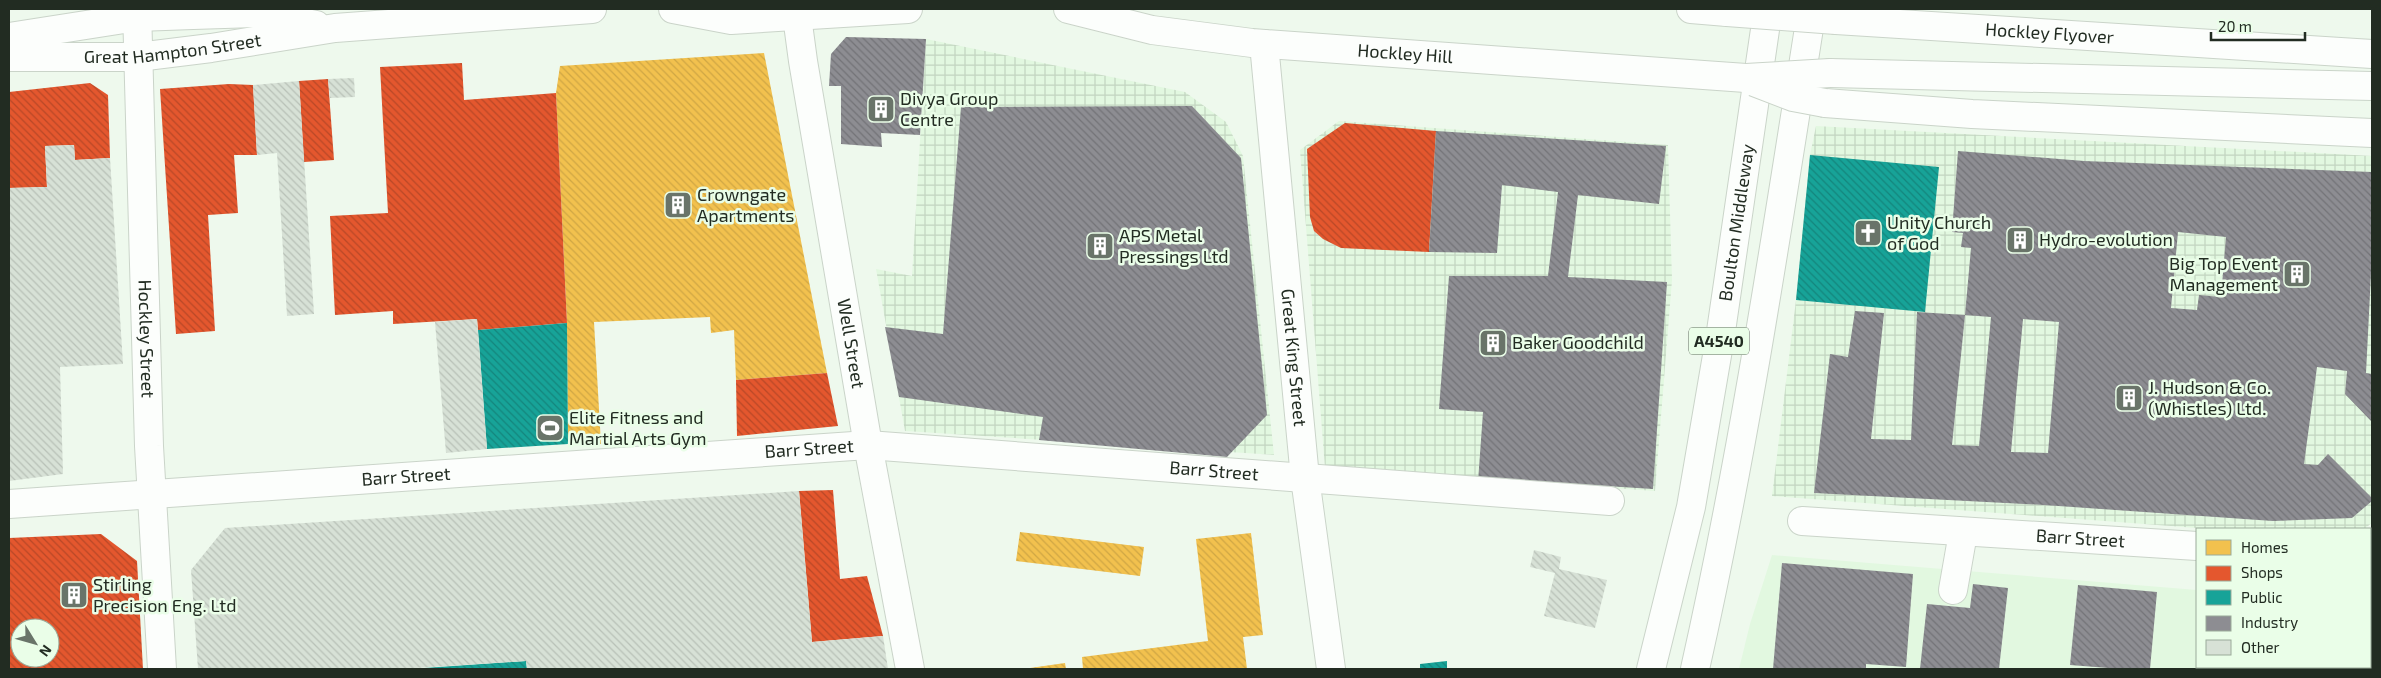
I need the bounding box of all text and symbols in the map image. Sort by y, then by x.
scale bar [2211,10,2305,42]
street label: Hockley Flyover [1985,17,2115,48]
text: 20 m [2218,17,2252,35]
street label: Great Hampton Street [84,28,263,68]
street label: Hockley Hill [1357,39,1454,67]
place label: Divya Group Centre [900,87,999,130]
building icon: Divya Group Centre [866,94,896,124]
street label: Boulton Middleway [1714,142,1758,302]
place label: Crowngate Apartments [697,183,795,226]
building icon: Crowngate Apartments [663,190,693,220]
place label: Unity Church of God [1887,211,1991,254]
church icon: Unity Church of God [1853,218,1883,248]
place label: APS Metal Pressings Ltd [1119,224,1229,267]
building icon: Hydro-evolution [2005,225,2035,255]
place label: Hydro-evolution [2039,228,2173,250]
building icon: APS Metal Pressings Ltd [1085,231,1115,261]
place label: Big Top Event Management [2169,252,2278,295]
building icon: Big Top Event Management [2282,259,2312,289]
street label: Hockley Street [134,279,160,398]
street label: Great King Street [1277,288,1312,428]
street label: Well Street [833,297,870,390]
building icon: Baker Goodchild [1478,328,1508,358]
road number: A4540 [1689,328,1749,354]
place label: Baker Goodchild [1512,331,1644,353]
place label: J. Hudson & Co. (Whistles) Ltd. [2148,376,2271,419]
building icon: J. Hudson & Co. (Whistles) Ltd. [2114,383,2144,413]
place label: Elite Fitness and Martial Arts Gym [569,406,707,449]
sports icon: Elite Fitness and Martial Arts Gym [535,413,565,443]
street label: Barr Street [764,434,854,462]
street label: Barr Street [1169,456,1260,484]
street label: Barr Street [361,462,451,490]
street label: Barr Street [2035,524,2126,551]
legend [2196,528,2371,668]
text: Homes [2241,538,2288,556]
text: Shops [2241,563,2283,581]
place label: Stirling Precision Eng. Ltd [93,573,237,616]
building icon: Stirling Precision Eng. Ltd [59,580,89,610]
text: Public [2241,588,2282,606]
text: Industry [2241,613,2298,631]
north arrow [10,618,60,668]
text: Other [2241,638,2280,656]
text: N [36,642,56,660]

